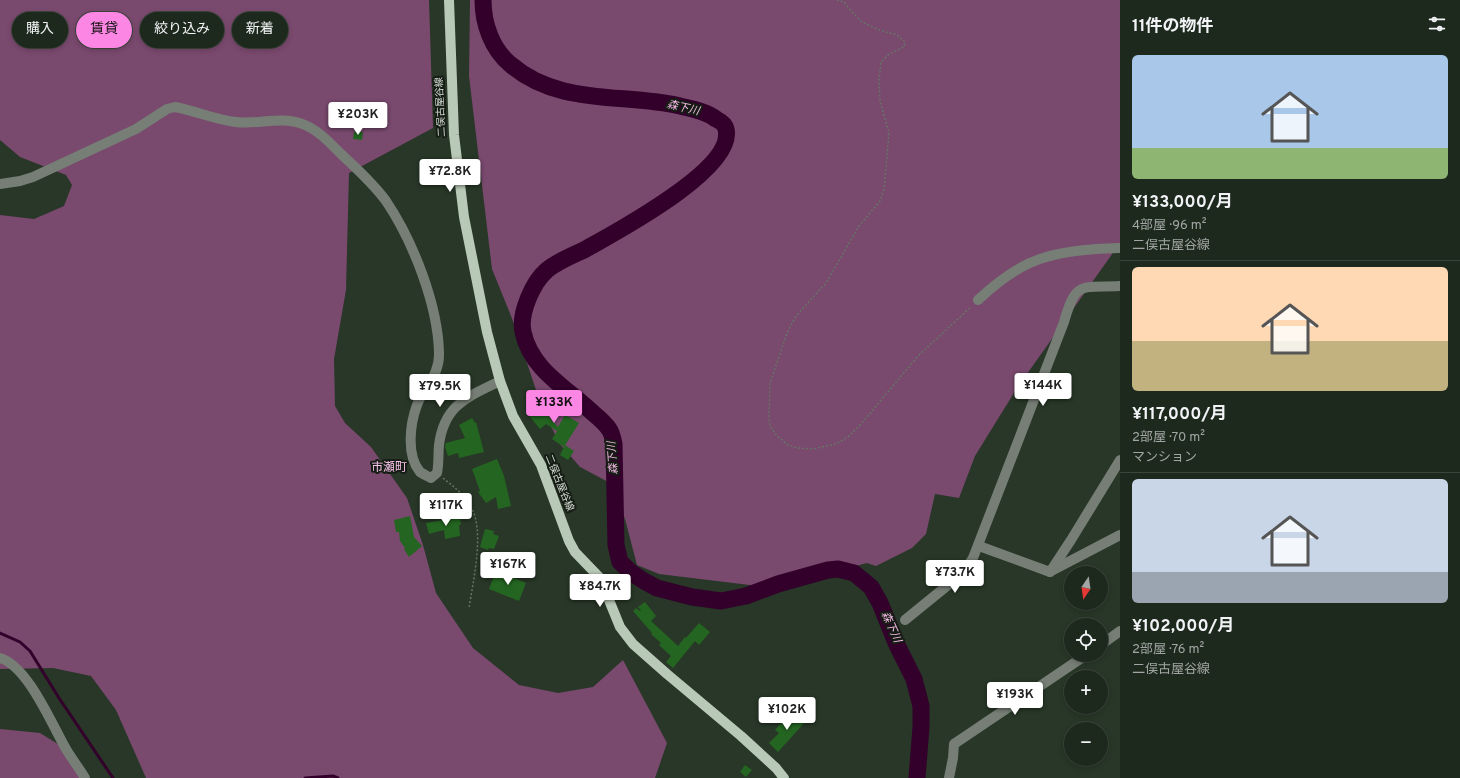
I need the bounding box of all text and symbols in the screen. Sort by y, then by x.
chip: 購入 [12,12,68,48]
chip: 賃貸 [76,12,132,48]
chip: 絞り込み [140,12,224,48]
chip: 新着 [232,12,288,48]
icon: filters [1426,13,1448,35]
text: 11件の物件 [1132,16,1214,38]
street label: 二俣古屋谷線 [433,77,449,137]
icon: home [1254,81,1326,153]
water label: 森下川 [665,97,702,119]
pin: ¥203K [330,102,386,136]
text: ¥203K [337,107,379,123]
pin: ¥72.8K [417,159,483,193]
text: ¥72.8K [428,164,472,180]
text: ¥133,000/月 [1132,192,1233,214]
text: 4部屋 · 96 m² [1132,218,1206,234]
text: 二俣古屋谷線 [1132,238,1210,254]
icon: home [1254,293,1326,365]
pin: ¥144K [1015,373,1071,407]
pin: ¥79.5K [407,374,473,408]
text: ¥144K [1023,378,1063,394]
text: ¥79.5K [418,379,462,395]
pin: ¥133K [526,390,582,424]
text: ¥133K [535,395,573,411]
text: ¥117,000/月 [1132,404,1227,426]
text: 2部屋 · 70 m² [1132,430,1205,446]
water label: 森下川 [605,440,621,475]
text: マンション [1132,450,1197,466]
street label: 二俣古屋谷線 [542,453,576,513]
district label: 市瀬町 [371,460,407,476]
pin: ¥117K [418,493,474,527]
text: ¥117K [429,498,463,514]
icon: home [1254,505,1326,577]
pin: ¥167K [480,552,536,586]
text: ¥167K [489,557,527,573]
pin: ¥73.7K [922,560,988,594]
text: ¥73.7K [935,565,975,581]
north arrow [1064,566,1108,610]
map controls [1064,566,1108,766]
pin: ¥84.7K [567,574,633,608]
text: ¥84.7K [579,579,621,595]
water label: 森下川 [878,609,905,646]
text: ¥102,000/月 [1132,616,1234,638]
button: locate [1064,618,1108,662]
text: 2部屋 · 76 m² [1132,642,1204,658]
text: 二俣古屋谷線 [1132,662,1210,678]
button: + [1064,670,1108,714]
pin: ¥193K [987,682,1043,716]
text: ¥193K [996,687,1034,703]
pin: ¥102K [759,697,815,731]
text: ¥102K [768,702,806,718]
button: − [1064,722,1108,766]

